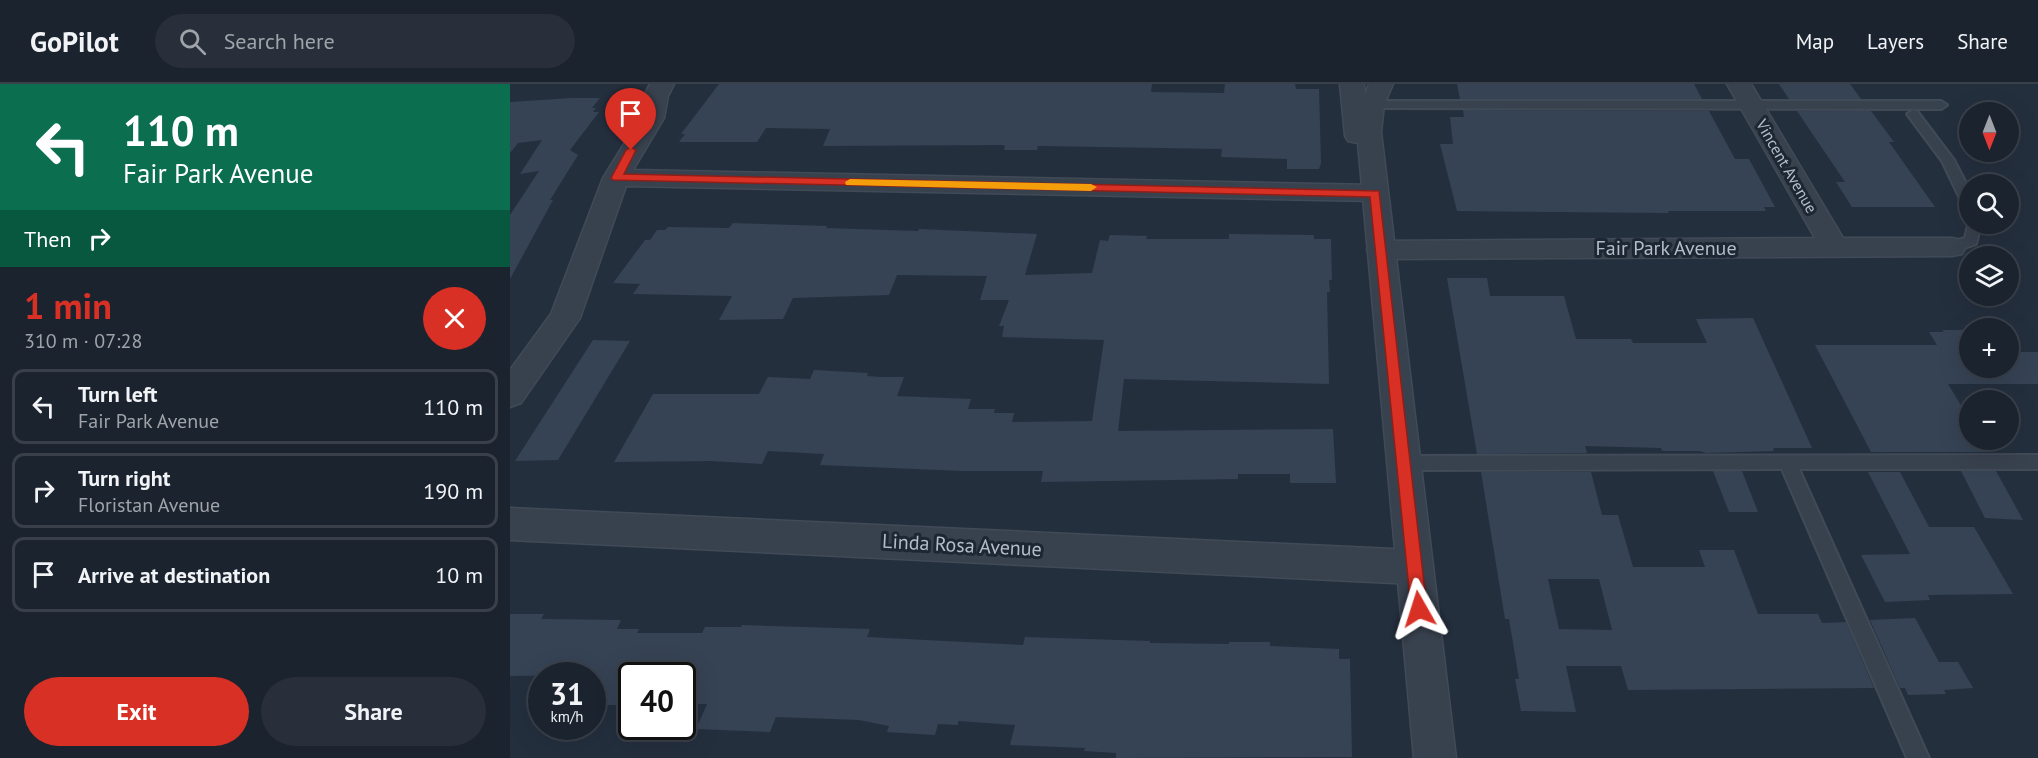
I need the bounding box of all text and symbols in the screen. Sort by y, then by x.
search box [155,14,575,68]
text: GoPilot [30,23,119,60]
icon: search [176,25,209,58]
text: Search here [224,27,335,55]
text: Map [1796,28,1834,55]
text: Layers [1867,28,1924,55]
text: Share [1957,28,2008,55]
pin [605,88,656,150]
icon: arrive [614,97,647,130]
north arrow [1959,102,2019,162]
map controls [1959,102,2019,450]
text: 110 m [123,103,239,158]
icon: left [24,108,102,186]
street label: Vincent Avenue [1752,115,1822,216]
text: Fair Park Avenue [123,156,314,190]
button: search [1959,174,2019,234]
icon: right [83,222,116,255]
text: Then [24,225,71,253]
street label: Fair Park Avenue [1595,235,1737,261]
button: layers [1959,246,2019,306]
text: 1 min [24,282,112,329]
button: close [423,287,486,350]
button: + [1959,318,2019,378]
text: 310 m · 07:28 [24,328,142,354]
text: Turn left [78,380,158,408]
icon: left [27,390,60,423]
button: − [1959,390,2019,450]
text: 110 m [423,393,483,421]
text: Fair Park Avenue [78,408,219,434]
text: Turn right [78,464,170,492]
icon: right [27,474,60,507]
text: 190 m [423,477,483,505]
text: Floristan Avenue [78,492,220,518]
street label: Linda Rosa Avenue [882,528,1042,562]
icon: arrive [27,558,60,591]
text: Arrive at destination [78,561,270,589]
text: 10 m [435,561,483,589]
position arrow [1387,577,1451,641]
speed limit sign: 40 [618,662,696,740]
text: 31 [550,674,584,713]
button: Exit [24,677,249,746]
button: Share [261,677,486,746]
text: km/h [551,707,583,726]

